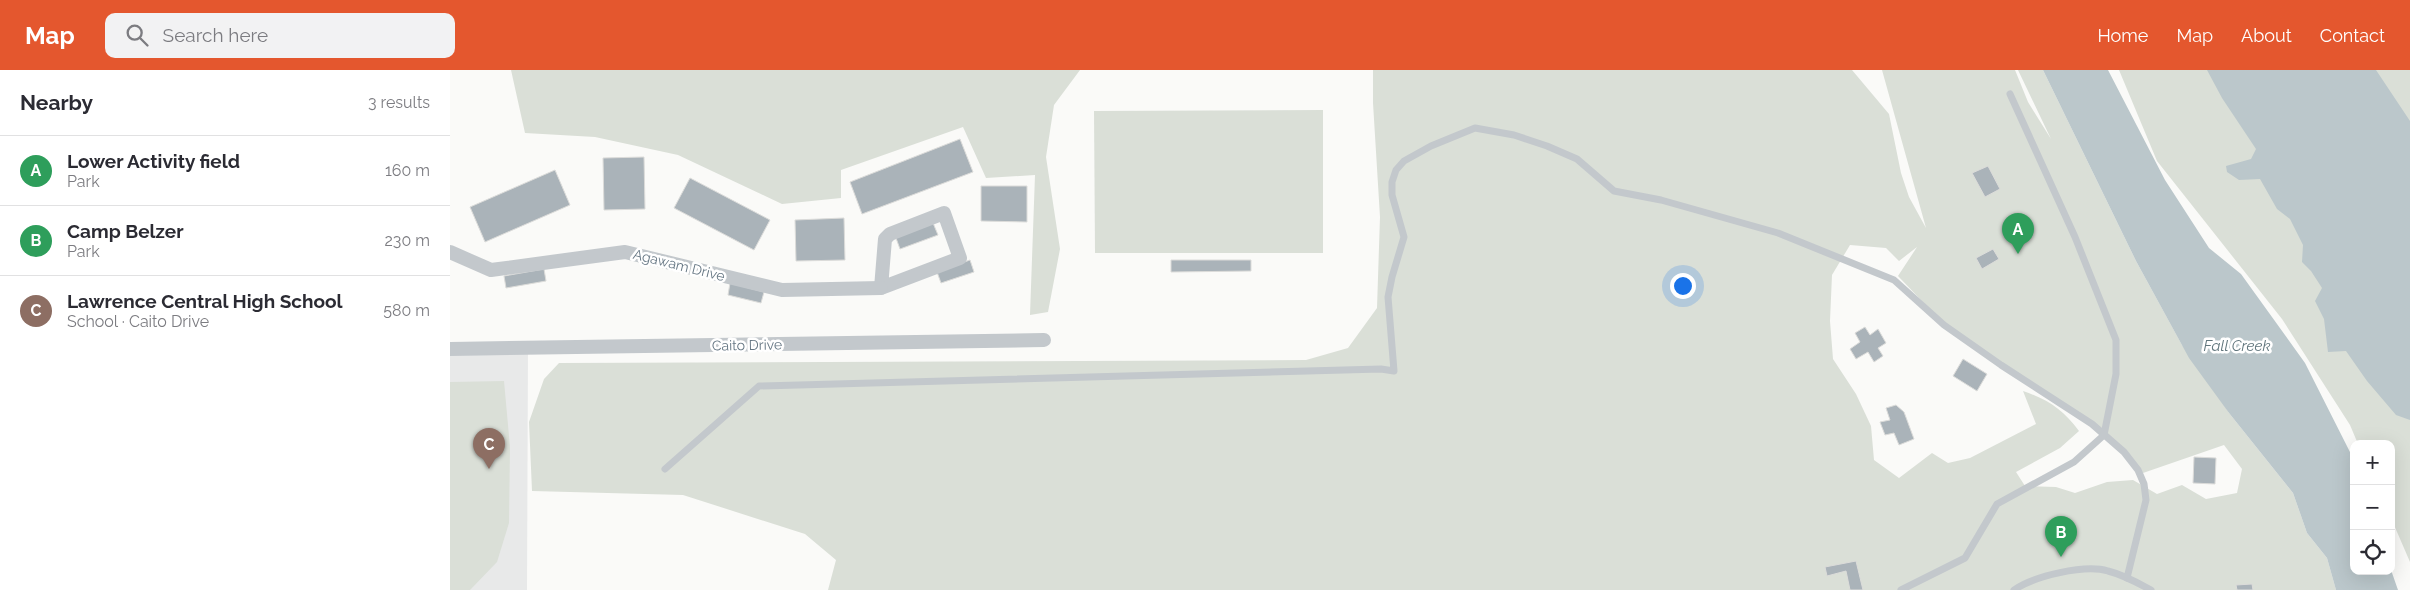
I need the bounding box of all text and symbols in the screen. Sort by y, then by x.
search box [105,13,455,58]
text: Map [25,21,75,50]
icon: search [123,21,151,49]
text: Search here [163,24,268,46]
text: Home [2097,25,2148,46]
text: Map [2176,25,2213,46]
text: About [2241,25,2292,46]
text: Contact [2320,25,2385,46]
text: Nearby [20,90,93,115]
text: 3 results [368,93,430,112]
text: Lower Activity field [67,150,240,172]
text: A [31,161,41,180]
text: 160 m [385,161,430,180]
text: Park [67,172,100,191]
pin: A [2002,213,2034,254]
text: Camp Belzer [67,220,184,242]
text: B [31,231,41,250]
text: 230 m [385,231,430,250]
text: Park [67,242,100,261]
street label: Agawam Drive [631,246,727,284]
your location [1670,273,1696,299]
text: Lawrence Central High School [67,290,343,312]
text: C [31,301,41,320]
text: 580 m [383,301,430,320]
text: School · Caito Drive [67,312,209,331]
street label: Caito Drive [712,336,782,354]
water label: Fall Creek [2203,337,2271,355]
pin: C [473,428,505,469]
map controls [2350,440,2395,575]
button: + [2350,440,2395,485]
button: − [2350,485,2395,530]
pin: B [2045,516,2077,557]
button: locate [2350,530,2395,575]

